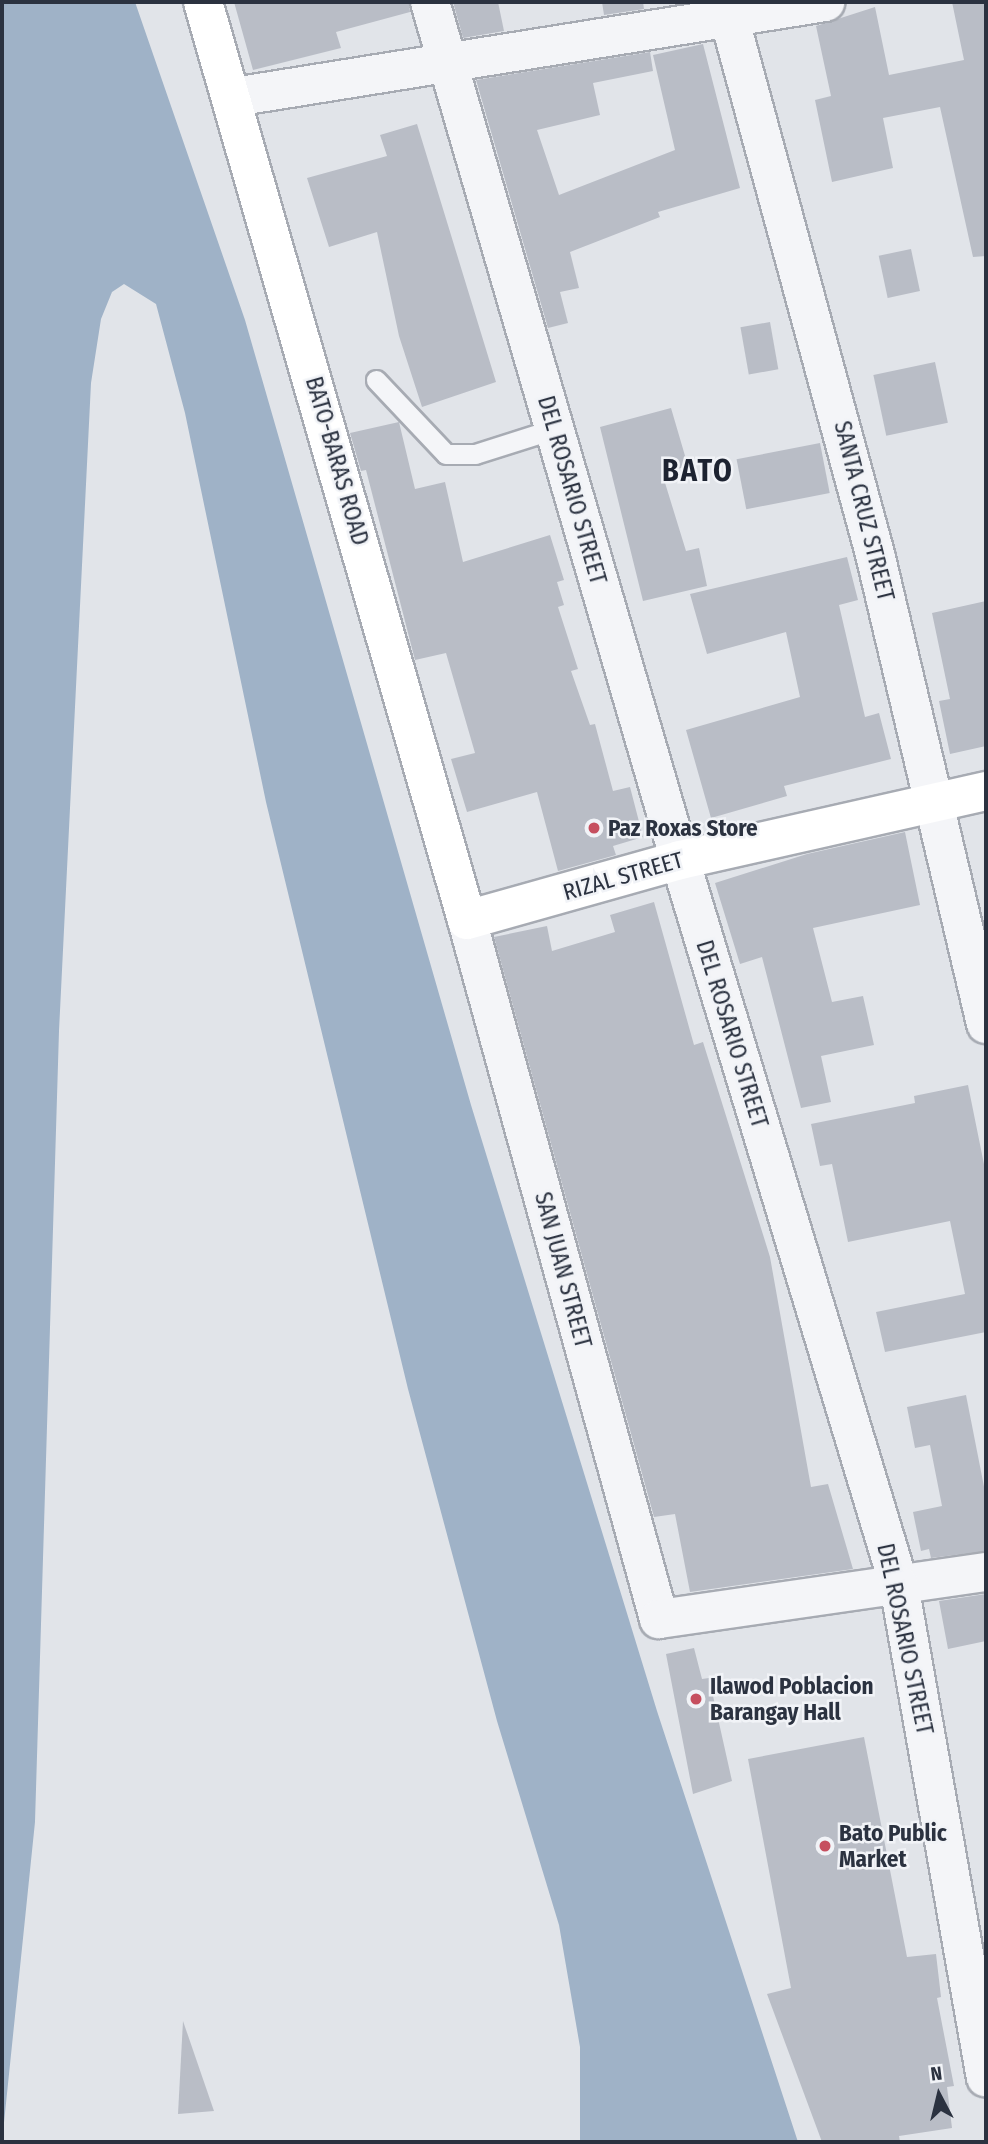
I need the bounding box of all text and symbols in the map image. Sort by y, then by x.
street label: BATO-BARAS ROAD [300,373,374,549]
street label: DEL ROSARIO STREET [532,393,612,587]
street label: SANTA CRUZ STREET [828,418,900,604]
district label: BATO [663,453,733,489]
place label: Paz Roxas Store [608,814,758,842]
marker: Paz Roxas Store [586,820,602,836]
street label: RIZAL STREET [560,846,686,906]
street label: DEL ROSARIO STREET [690,937,774,1131]
street label: SAN JUAN STREET [529,1189,597,1351]
street label: DEL ROSARIO STREET [871,1541,939,1737]
place label: Ilawod Poblacion Barangay Hall [710,1672,874,1726]
marker: Ilawod Poblacion Barangay Hall [688,1691,704,1707]
place label: Bato Public Market [839,1819,947,1873]
marker: Bato Public Market [817,1838,833,1854]
north arrow [904,2060,974,2130]
text: N [929,2062,943,2086]

